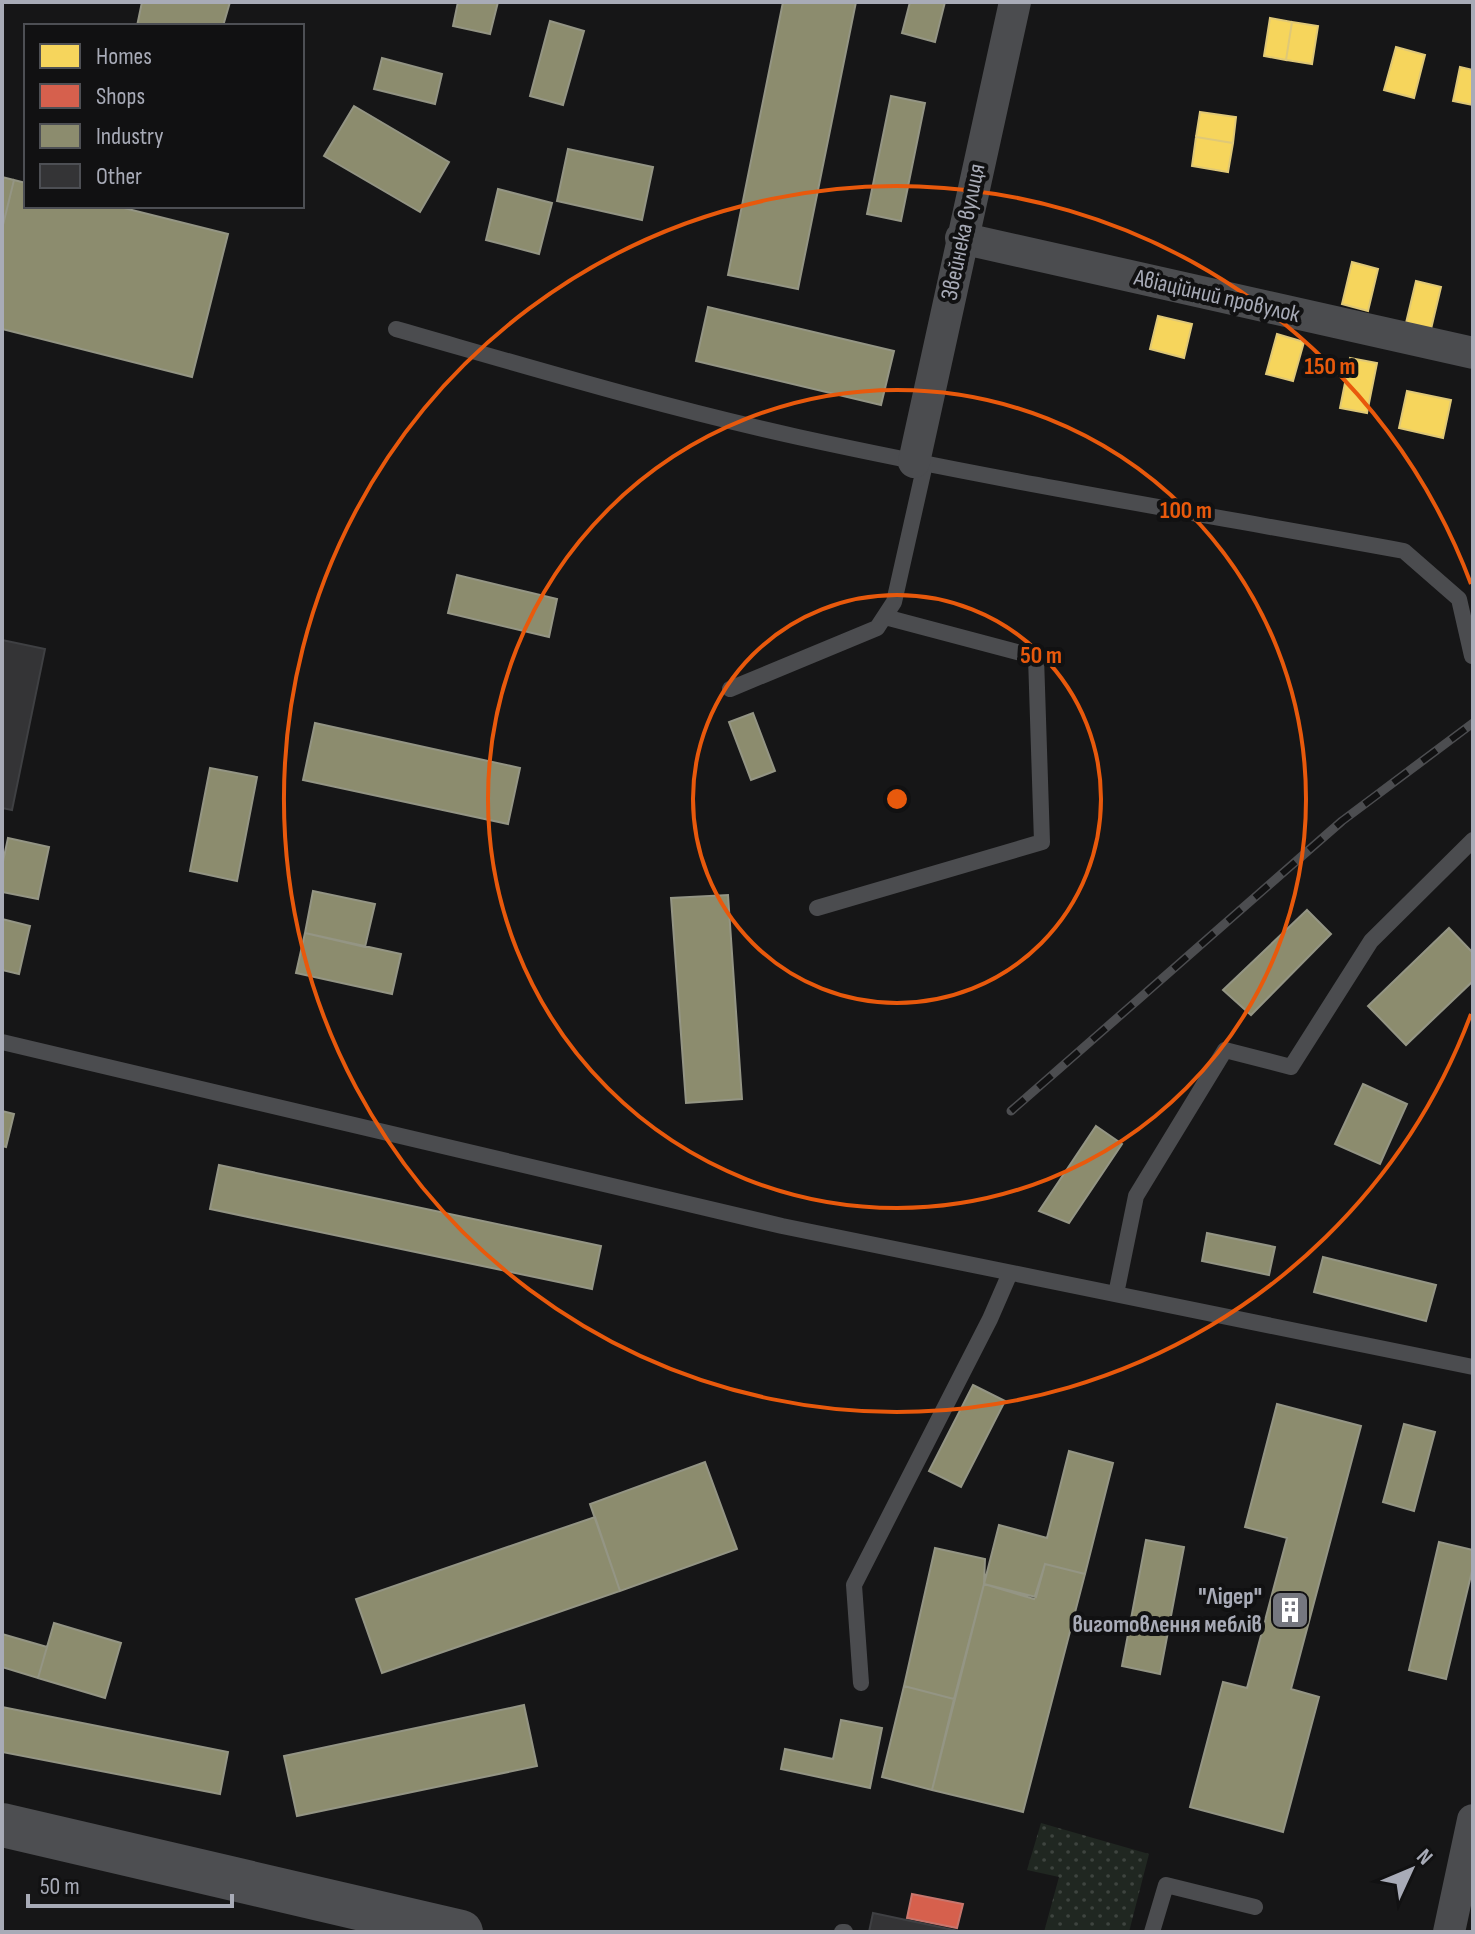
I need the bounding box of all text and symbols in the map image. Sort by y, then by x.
legend [24,24,304,208]
text: Homes [96,42,152,71]
text: Shops [96,82,145,111]
text: Industry [96,122,163,151]
street label: Звейнека вулиця [934,161,992,303]
text: Other [96,162,142,191]
street label: Авіаційний провулок [1130,263,1304,329]
text: 150 m [1304,352,1356,381]
text: 100 m [1160,496,1212,525]
text: 50 m [1020,641,1062,670]
centre of rings [883,785,911,813]
place label: "Лідер" виготовлення меблів [1072,1582,1262,1639]
building icon: "Лідер" виготовлення меблів [1269,1589,1311,1631]
north arrow [1371,1830,1451,1910]
text: N [1411,1844,1438,1871]
scale bar [28,1858,232,1908]
text: 50 m [40,1872,80,1901]

